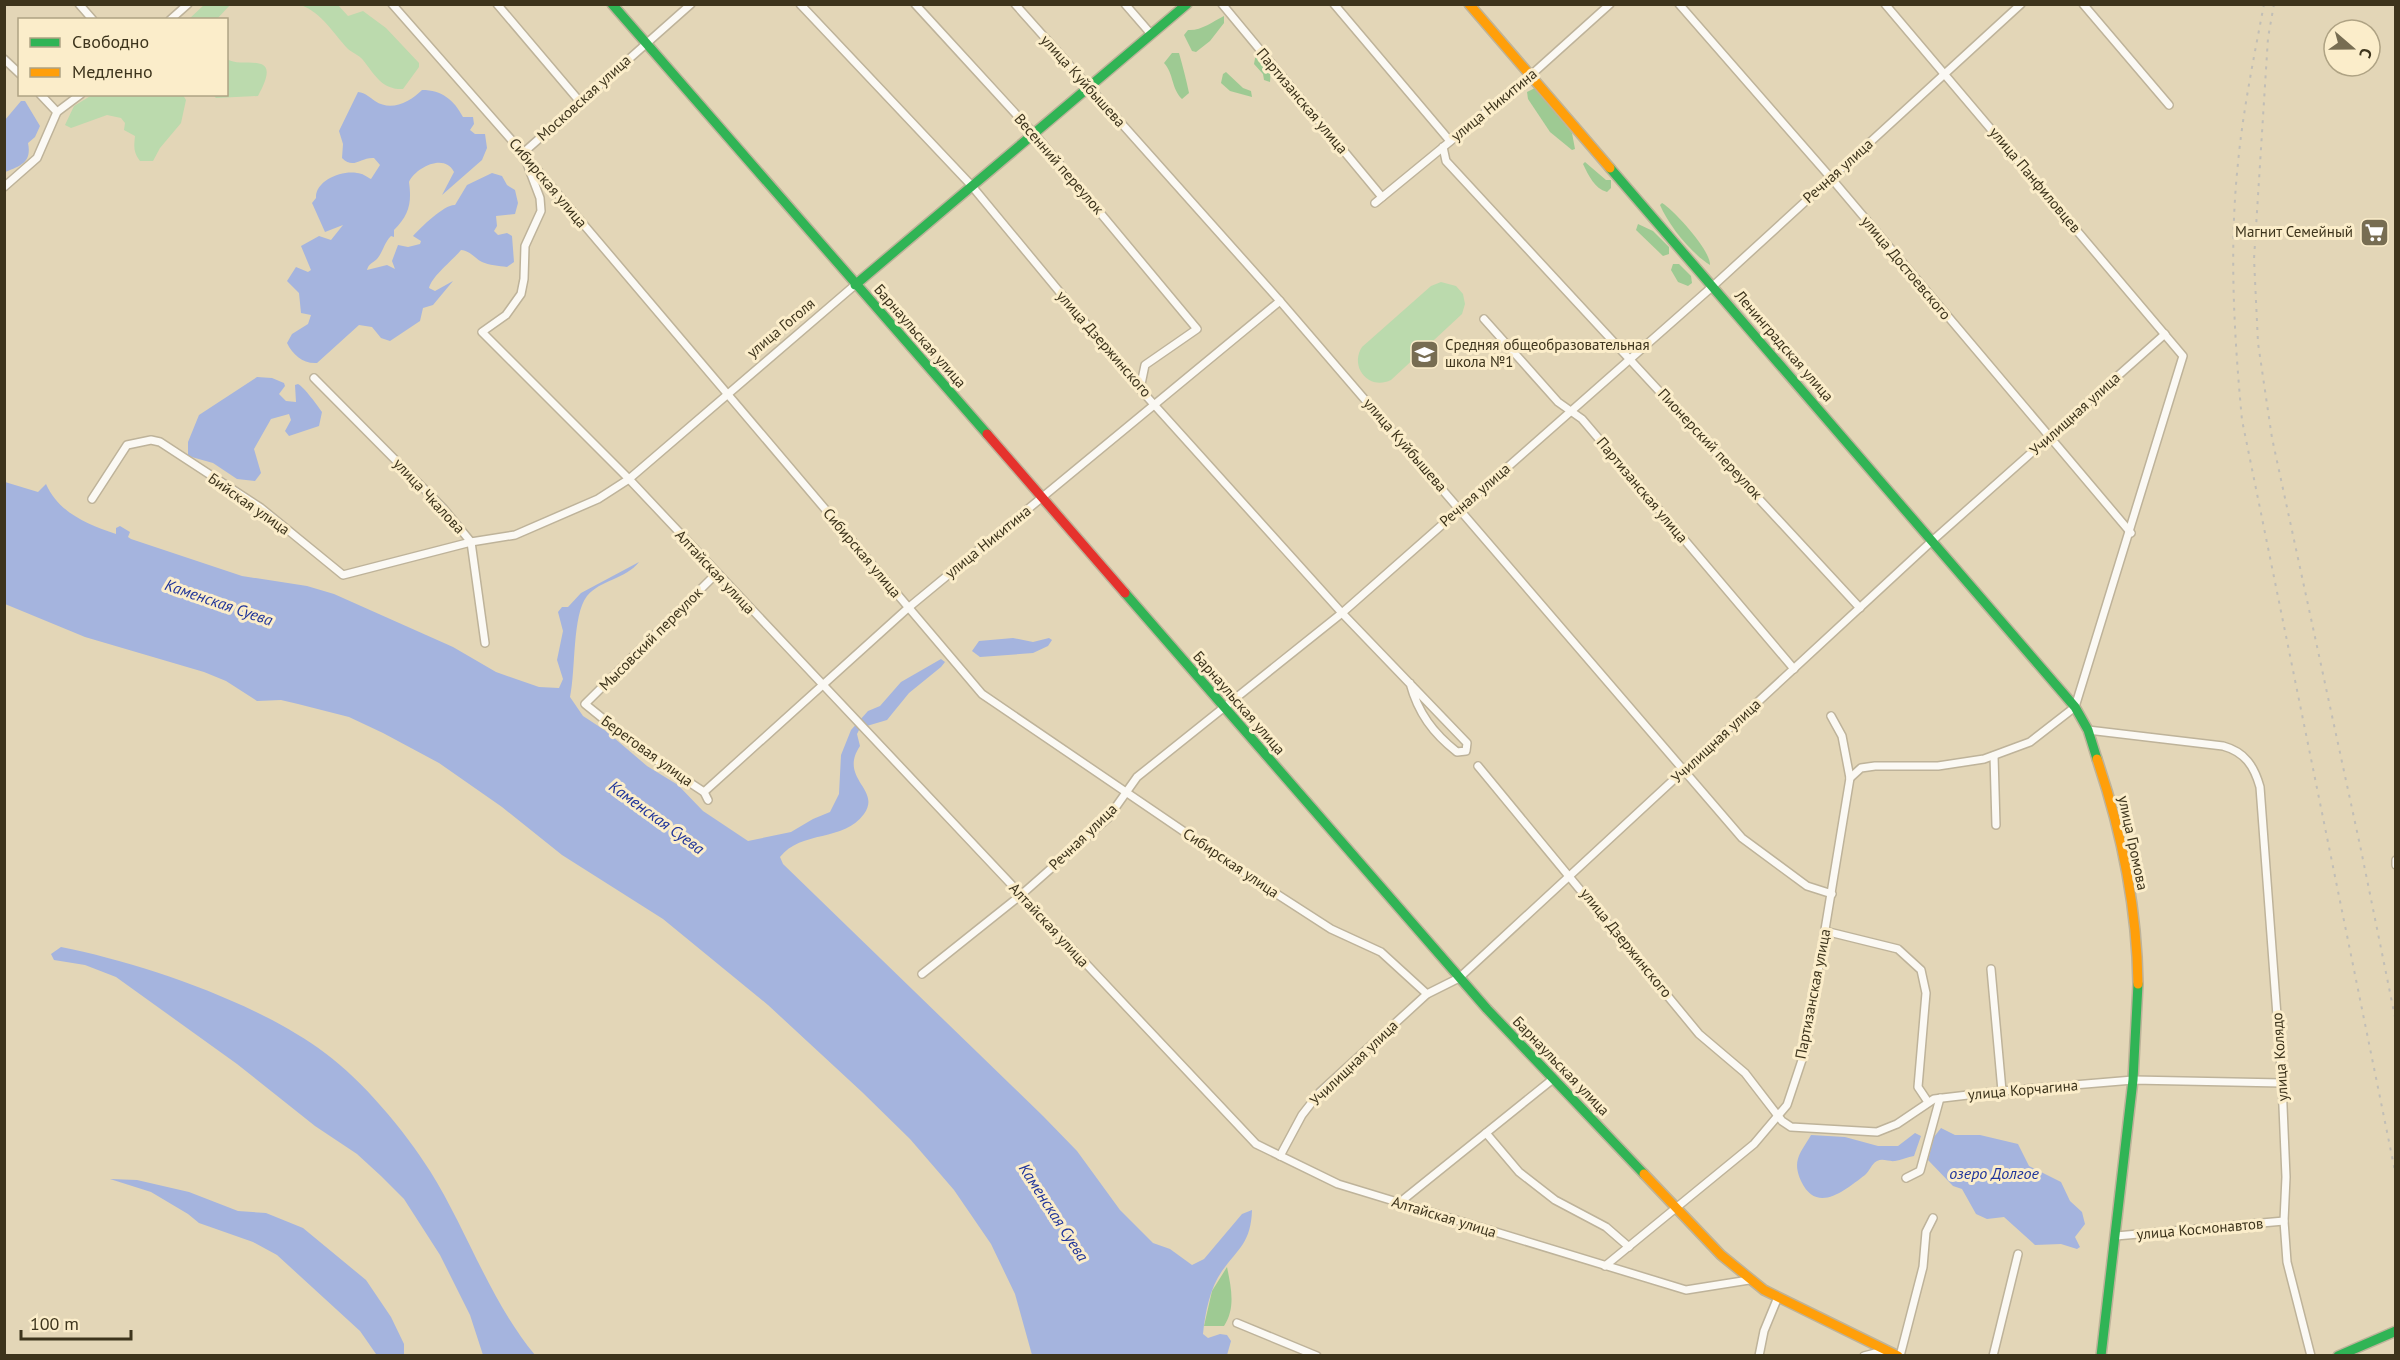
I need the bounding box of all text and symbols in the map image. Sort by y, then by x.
legend [18,18,228,96]
north arrow [2322,18,2382,78]
text: Свободно [72,30,149,53]
street label: улица Куйбышева [1037,30,1130,131]
street label: Партизанская улица [1253,44,1352,157]
text: С [2355,46,2377,61]
street label: Московская улица [533,50,635,145]
text: Медленно [72,60,153,83]
street label: улица Никитина [1447,64,1541,145]
street label: Весенний переулок [1010,109,1109,219]
street label: улица Панфиловцев [1986,123,2085,236]
street label: Сибирская улица [505,134,592,232]
street label: Речная улица [1799,134,1877,207]
street label: улица Достоевского [1857,212,1955,324]
supermarket icon: Магнит Семейный [2358,216,2390,248]
place label: Магнит Семейный [2235,222,2353,241]
street label: Барнаульская улица [870,280,971,391]
street label: Ленинградская улица [1730,285,1838,405]
street label: улица Дзержинского [1053,286,1156,401]
street label: улица Гоголя [743,294,819,362]
place label: Средняя общеобразовательная школа №1 [1445,335,1650,371]
school or university icon: Средняя общеобразовательная школа №1 [1408,338,1440,370]
street label: Училищная улица [2025,368,2124,459]
street label: Пионерский переулок [1654,384,1767,504]
street label: улица Куйбышева [1359,394,1451,495]
street label: Партизанская улица [1593,433,1692,546]
street label: улица Чкалова [390,454,469,537]
street label: Речная улица [1435,459,1514,531]
street label: Бийская улица [205,468,294,539]
street label: улица Никитина [941,501,1035,582]
street label: Сибирская улица [819,504,906,602]
street label: Алтайская улица [671,525,759,618]
water label: Каменская Суева [162,574,276,630]
street label: Мысовский переулок [595,582,707,694]
street label: Барнаульская улица [1189,647,1290,758]
street label: Училищная улица [1667,694,1764,787]
street label: Береговая улица [598,711,697,790]
water label: Каменская Суева [606,776,709,858]
street label: улица Громова [2114,794,2153,892]
street label: Речная улица [1045,799,1121,874]
street label: Сибирская улица [1180,823,1283,902]
street label: Алтайская улица [1005,878,1093,971]
street label: улица Дзержинского [1576,884,1676,1001]
street label: Партизанская улица [1791,927,1834,1061]
street label: Барнаульская улица [1509,1012,1614,1119]
street label: улица Колядо [2267,1012,2292,1102]
street label: Училищная улица [1306,1016,1402,1110]
street label: улица Корчагина [1967,1075,2079,1104]
water label: Каменская Суева [1015,1159,1093,1265]
water label: озеро Долгое [1949,1163,2039,1183]
street label: Алтайская улица [1389,1192,1499,1241]
street label: улица Космонавтов [2136,1213,2264,1244]
scale bar [21,1303,130,1341]
text: 100 m [30,1312,79,1335]

